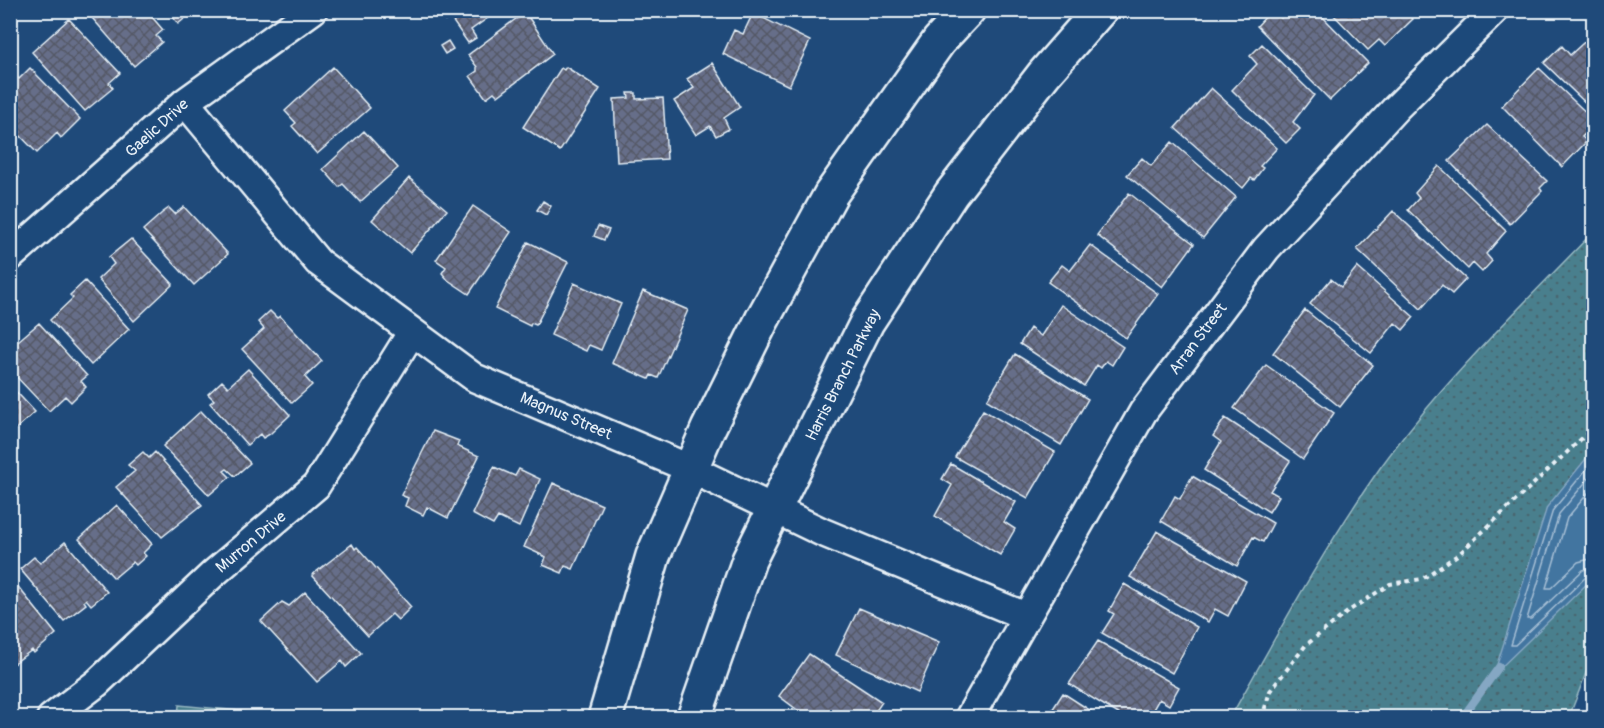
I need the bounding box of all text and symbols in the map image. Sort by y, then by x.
street label: Gaelic Drive [121,94,193,162]
street label: Arran Street [1165,299,1232,379]
street label: Harris Branch Parkway [801,306,885,444]
street label: Magnus Street [517,388,616,445]
street label: Murron Drive [212,507,290,577]

